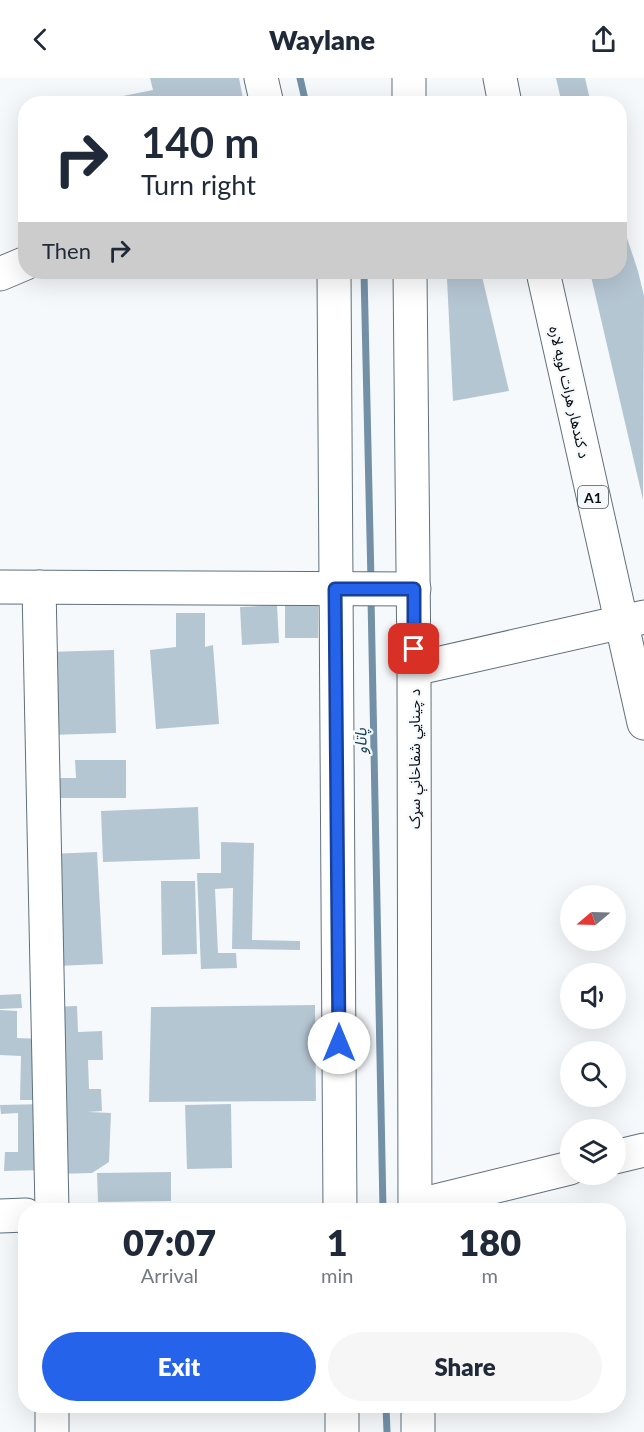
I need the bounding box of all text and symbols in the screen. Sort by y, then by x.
icon: back [24,23,57,56]
text: Waylane [269,23,375,56]
icon: share [587,23,620,56]
text: 140 m [141,117,259,167]
icon: right [42,120,120,198]
text: Turn right [141,168,256,201]
icon: right [103,234,136,267]
text: Then [42,237,91,264]
street label: د کندهار هرات لویه لاره [545,324,594,460]
road number: A1 [578,486,608,508]
pin [388,623,439,674]
icon: arrive [397,632,430,665]
street label: د چينايي شفاخانې سړک [405,689,428,829]
water label: پاتاو [350,728,372,754]
north arrow [560,885,626,951]
map controls [560,885,626,1185]
button: sound [560,963,626,1029]
position arrow [307,1011,371,1075]
button: search [560,1041,626,1107]
button: layers [560,1119,626,1185]
text: 07:07 [123,1220,216,1264]
text: 1 [327,1220,348,1264]
text: 180 [458,1220,521,1264]
text: Arrival [141,1263,198,1287]
text: min [321,1263,353,1287]
text: m [481,1263,498,1287]
button: Exit [42,1332,316,1401]
button: Share [328,1332,602,1401]

